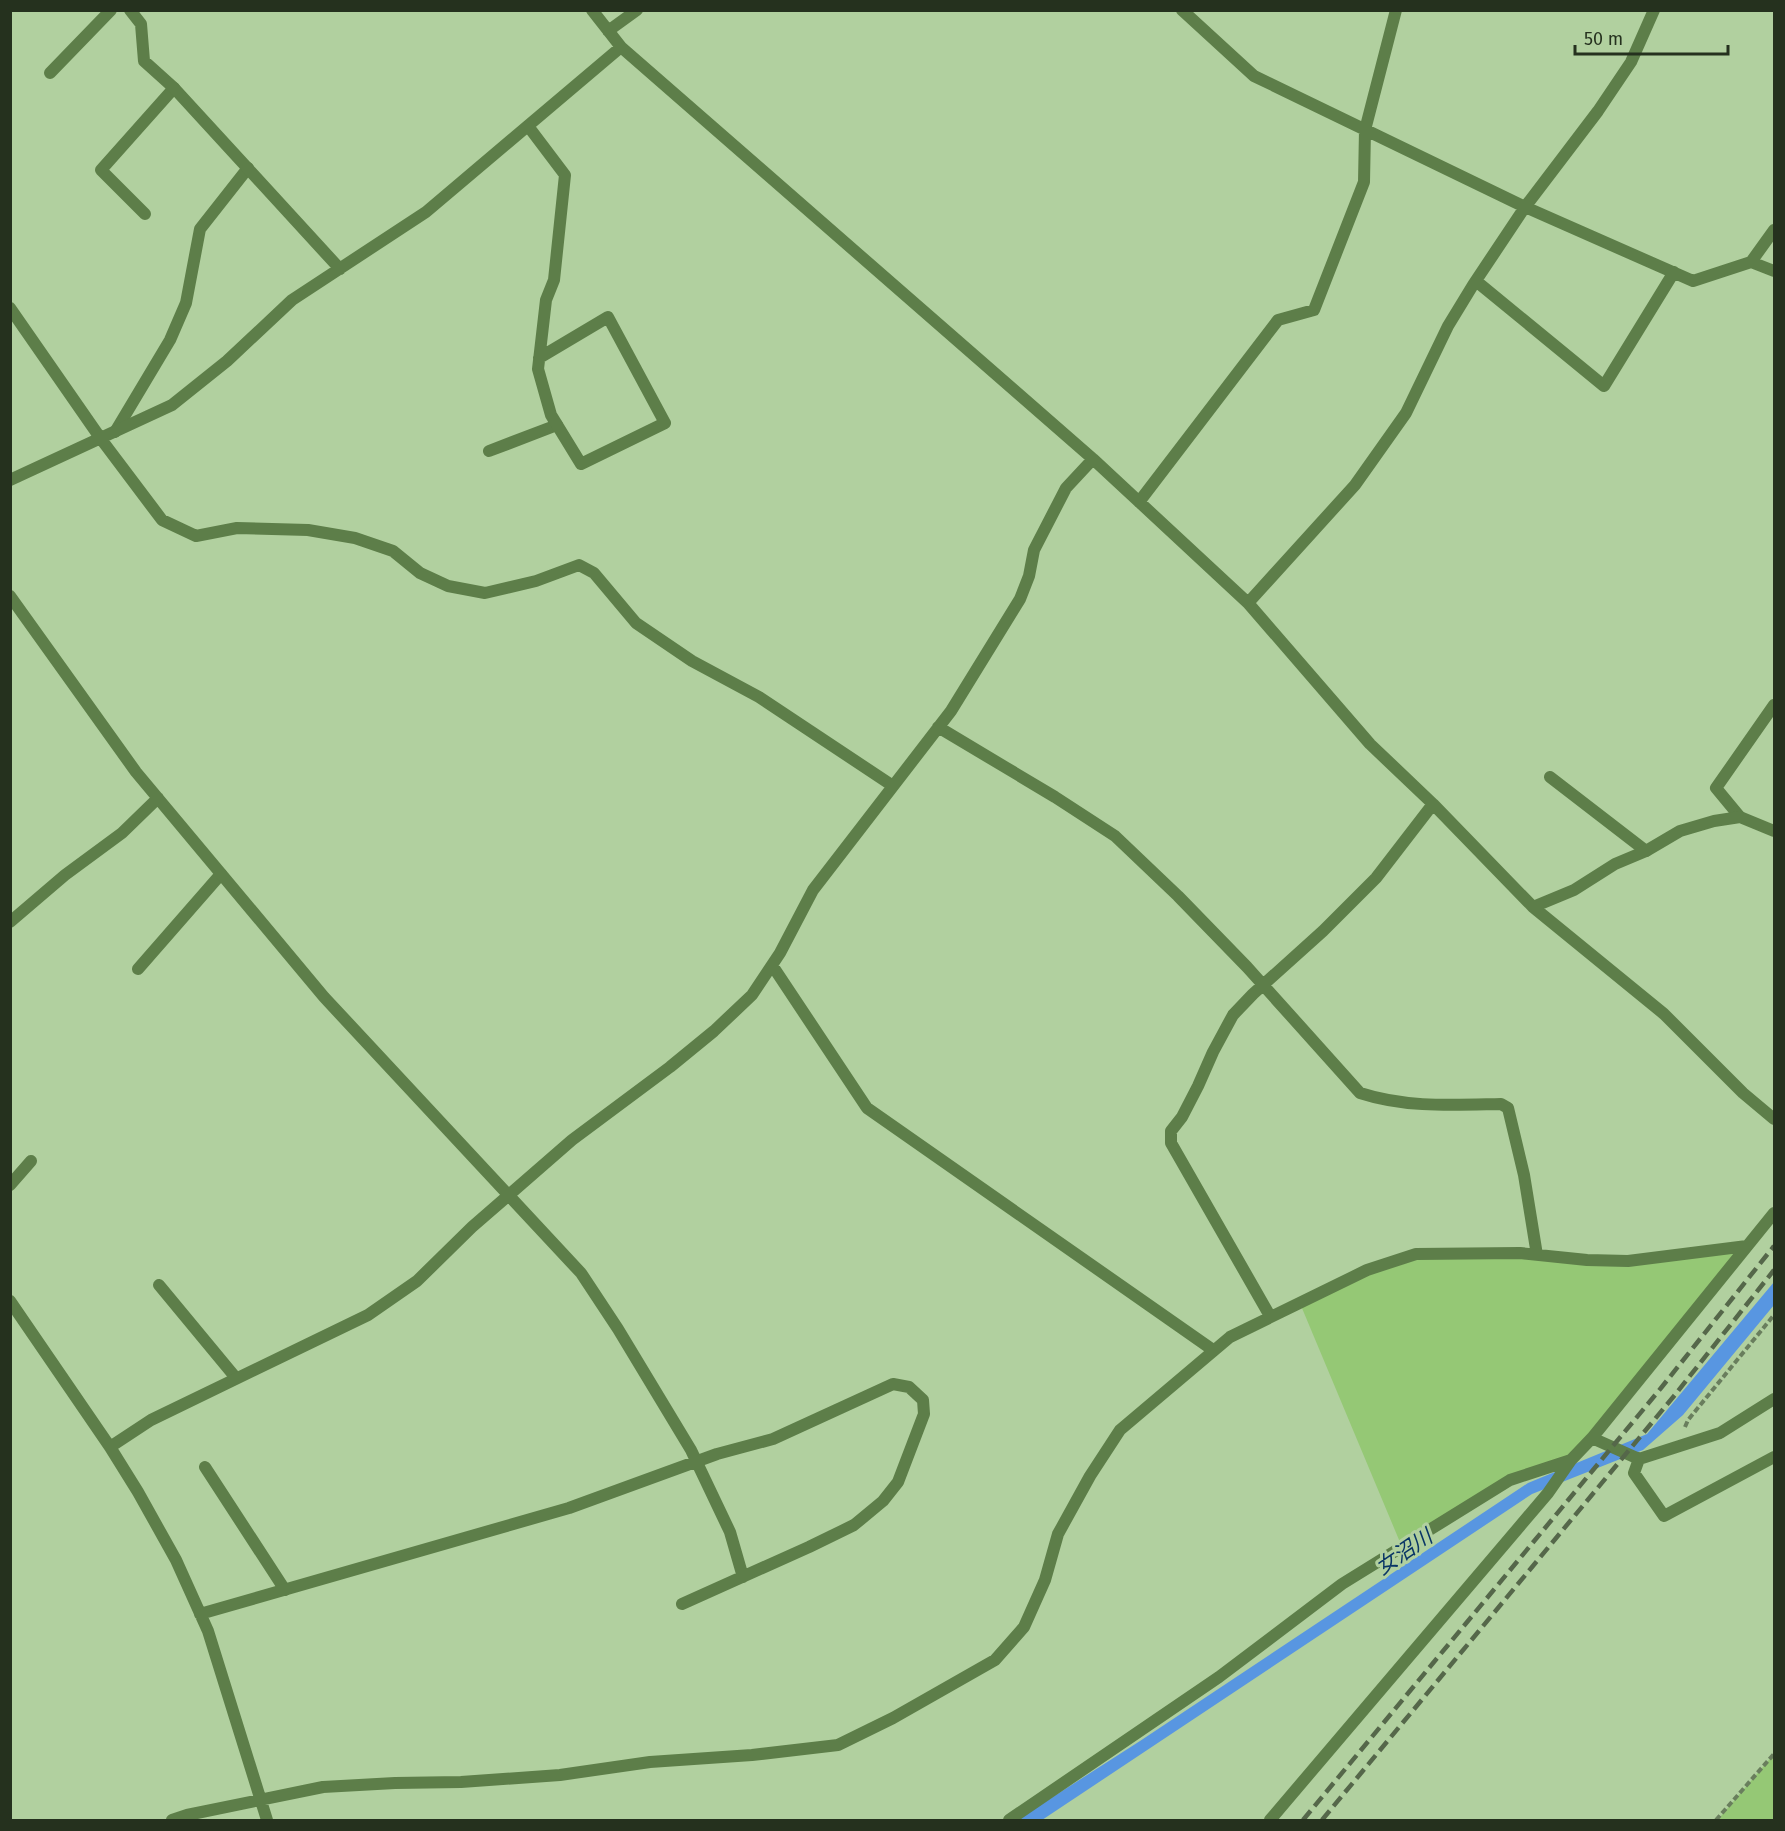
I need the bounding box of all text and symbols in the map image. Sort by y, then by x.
scale bar [1575,18,1728,56]
text: 50 m [1584,28,1623,50]
water label: 女沼川 [1371,1522,1439,1580]

